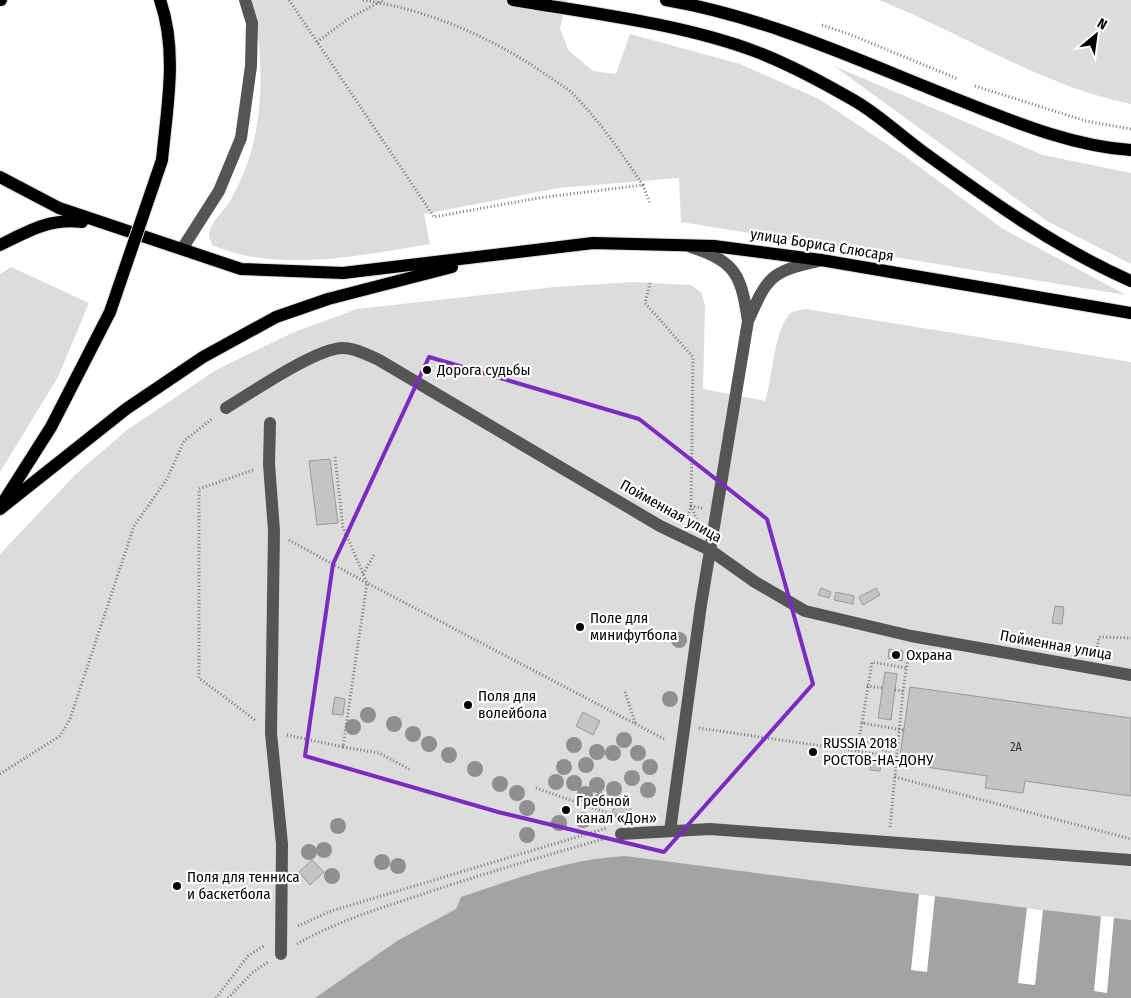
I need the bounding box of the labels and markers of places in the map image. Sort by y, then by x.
place label: Дорога судьбы [436,361,530,379]
marker: Дорога судьбы [421,364,433,376]
place label: Поле для минифутбола [590,609,677,644]
marker: Поле для минифутбола [574,621,586,633]
place label: Охрана [906,646,952,664]
marker: Охрана [890,649,902,661]
place label: Поля для волейбола [478,687,547,722]
marker: Поля для волейбола [462,699,474,711]
place label: RUSSIA 2018 РОСТОВ-НА-ДОНУ [823,734,934,769]
marker: RUSSIA 2018 РОСТОВ-НА-ДОНУ [807,746,819,758]
place label: Гребной канал «Дон» [576,792,657,827]
marker: Гребной канал «Дон» [560,804,572,816]
place label: Поля для тенниса и баскетбола [187,868,300,903]
marker: Поля для тенниса и баскетбола [171,880,183,892]

